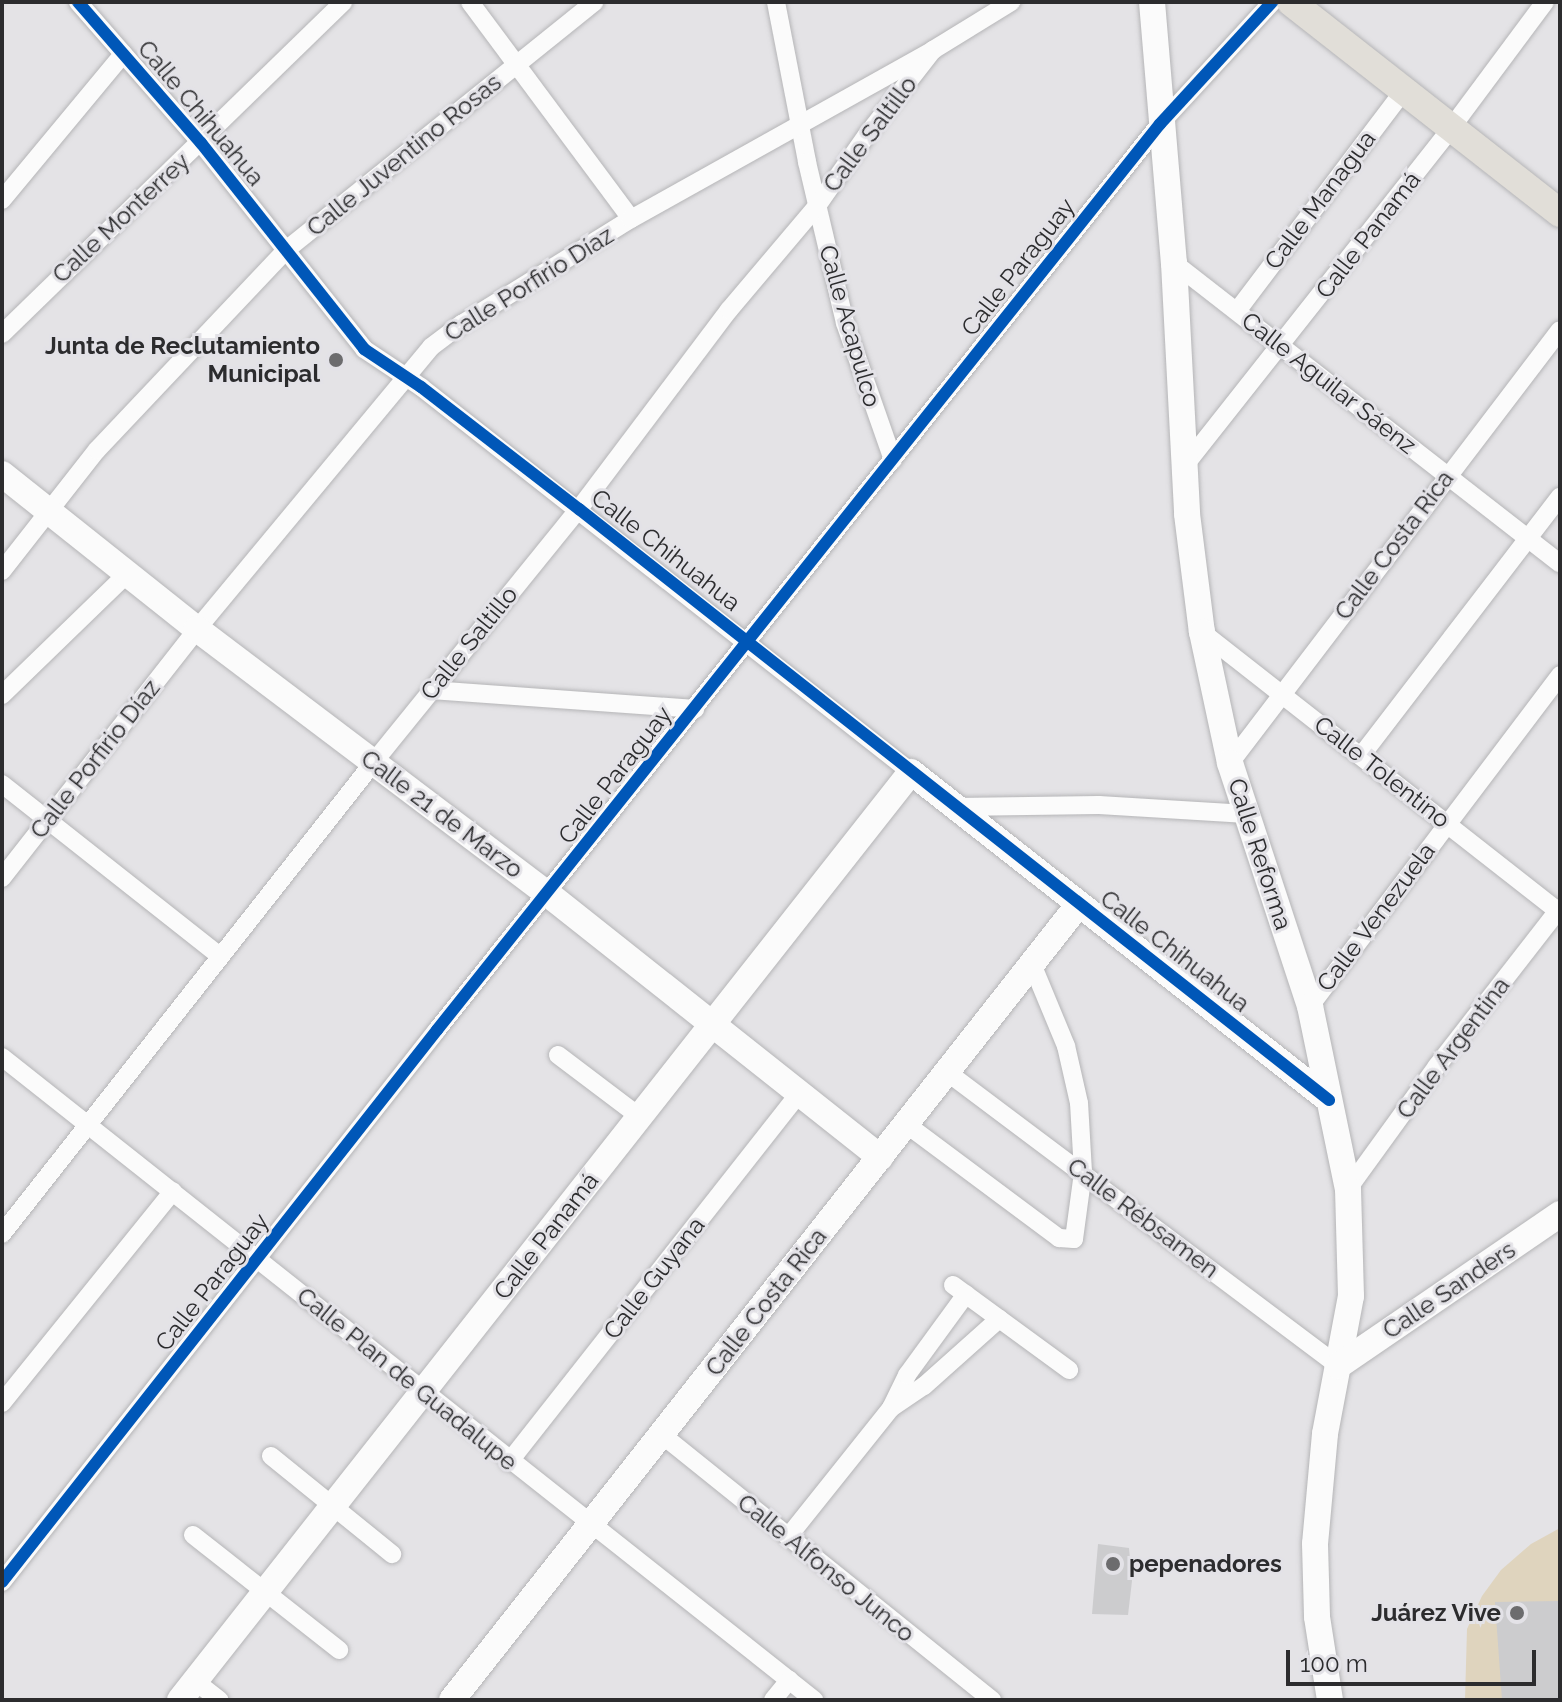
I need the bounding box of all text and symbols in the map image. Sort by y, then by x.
street label: Calle Chihuahua [132,34,270,192]
street label: Calle Juventino Rosas [301,68,507,242]
street label: Calle Saltillo [817,70,923,198]
street label: Calle Managua [1259,125,1381,275]
street label: Calle Monterrey [46,147,196,289]
street label: Calle Panamá [1310,166,1426,304]
street label: Calle Paraguay [955,192,1081,342]
street label: Calle Porfirio Díaz [439,220,619,348]
street label: Calle Acapulco [813,241,887,411]
street label: Calle Aguilar Sáenz [1236,306,1422,460]
place label: Junta de Reclutamiento Municipal [45,332,320,388]
marker: Junta de Reclutamiento Municipal [327,351,345,369]
street label: Calle Costa Rica [1329,465,1459,625]
street label: Calle Chihuahua [586,483,746,617]
street label: Calle Saltillo [415,580,523,706]
street label: Calle Porfirio Díaz [24,674,166,844]
street label: Calle Paraguay [552,700,678,850]
street label: Calle Tolentino [1308,710,1456,834]
street label: Calle 21 de Marzo [355,744,529,884]
street label: Calle Reforma [1222,775,1298,933]
street label: Calle Venezuela [1311,837,1441,997]
street label: Calle Chihuahua [1095,884,1255,1018]
street label: Calle Argentina [1390,971,1516,1125]
street label: Calle Rébsamen [1062,1152,1224,1284]
street label: Calle Panamá [488,1167,604,1305]
street label: Calle Paraguay [149,1207,275,1357]
street label: Calle Guyana [597,1211,711,1345]
street label: Calle Costa Rica [699,1222,833,1382]
street label: Calle Sanders [1377,1235,1521,1345]
street label: Calle Plan de Guadalupe [291,1281,523,1477]
street label: Calle Alfonso Junco [731,1487,921,1649]
place label: pepenadores [1129,1550,1282,1578]
marker: pepenadores [1104,1555,1122,1573]
place label: Juárez Vive [1370,1599,1501,1627]
marker: Juárez Vive [1508,1604,1526,1622]
scale bar [1290,1634,1540,1684]
text: 100 m [1300,1649,1368,1678]

